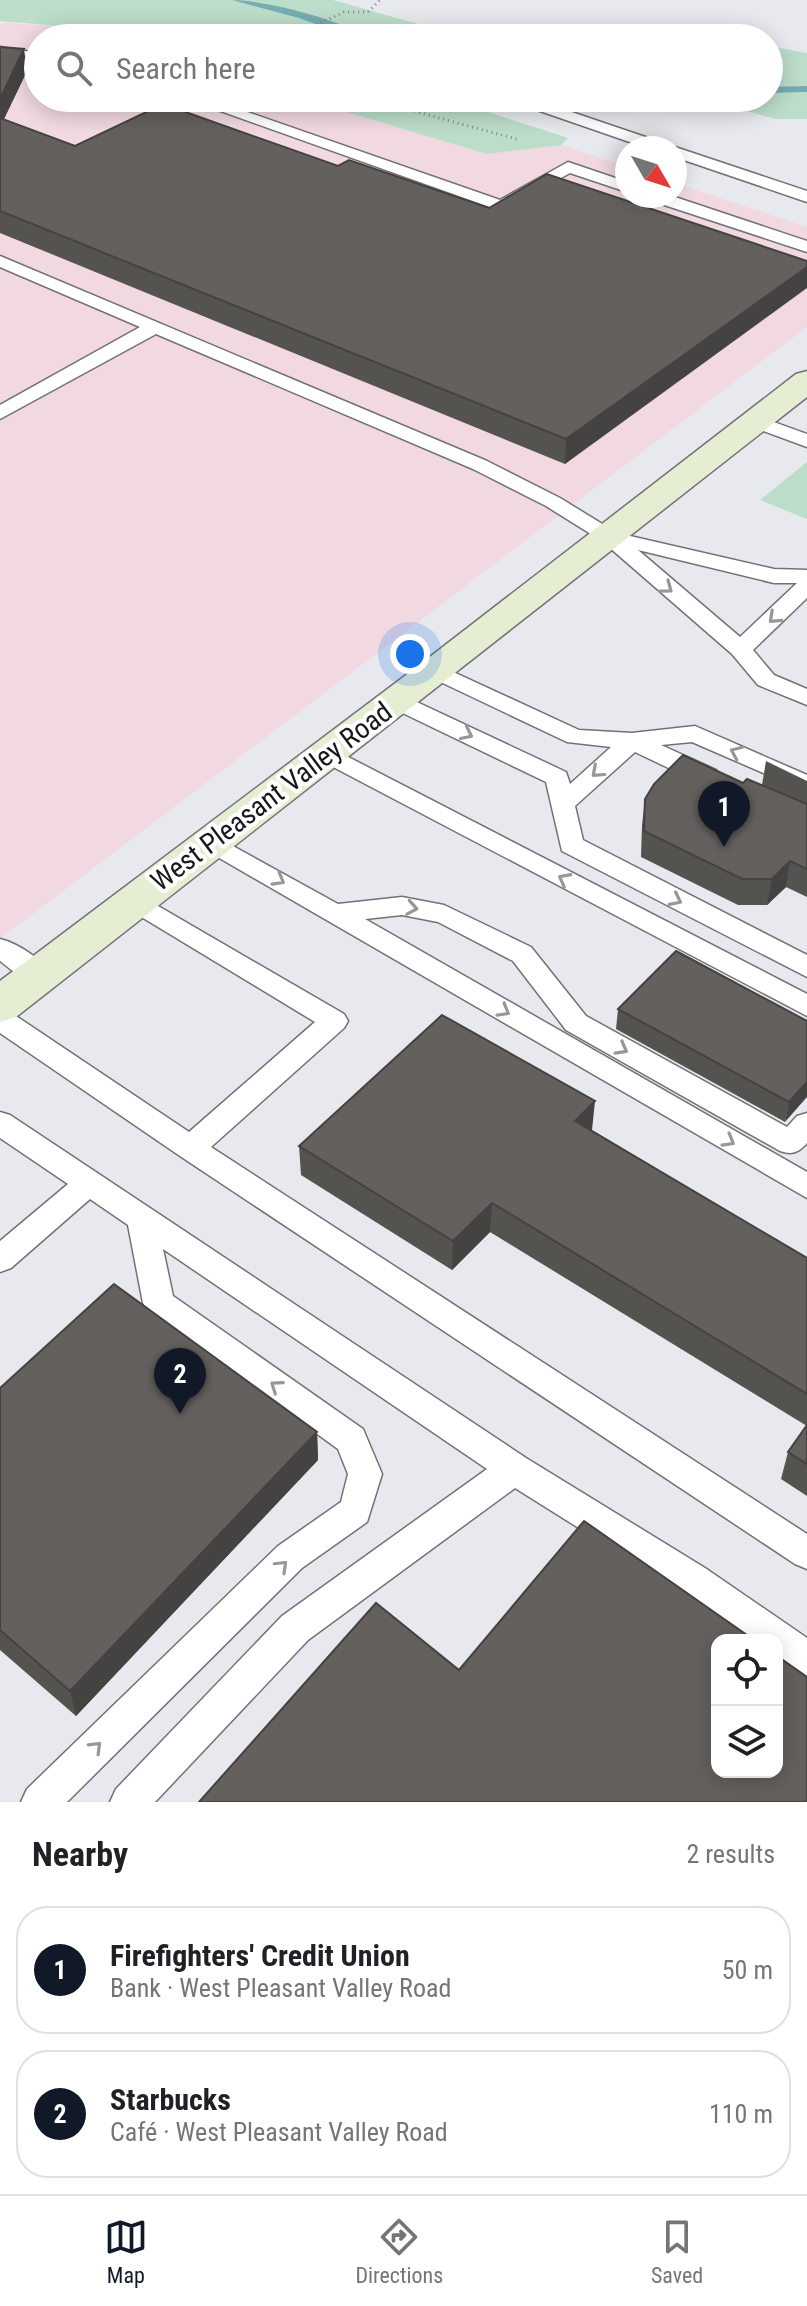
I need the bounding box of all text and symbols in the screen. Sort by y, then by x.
search box [24,24,783,112]
icon: search [52,46,96,90]
text: Search here [116,51,256,86]
north arrow [615,136,687,208]
one-way arrow [659,578,673,593]
one-way arrow [768,608,783,622]
your location [390,634,430,674]
street label: West Pleasant Valley Road [144,695,398,898]
one-way arrow [458,724,473,740]
one-way arrow [730,746,744,762]
one-way arrow [592,763,607,777]
pin: 1 [698,781,750,847]
one-way arrow [271,871,285,886]
one-way arrow [558,874,573,889]
one-way arrow [668,890,683,905]
one-way arrow [406,899,419,916]
one-way arrow [495,1001,510,1017]
one-way arrow [613,1039,628,1055]
one-way arrow [720,1131,735,1147]
pin: 2 [154,1348,206,1414]
one-way arrow [270,1381,284,1396]
one-way arrow [273,1560,287,1575]
map controls [711,1634,783,1778]
button: locate [711,1634,783,1706]
button: layers [711,1706,783,1778]
one-way arrow [87,1742,101,1756]
text: Nearby [32,1834,128,1874]
text: 2 results [686,1839,775,1869]
text: Firefighters' Credit Union [110,1938,410,1973]
text: 1 [53,1955,67,1985]
text: 50 m [722,1955,773,1985]
text: Bank · West Pleasant Valley Road [110,1973,451,2003]
text: Starbucks [110,2082,231,2117]
text: 2 [53,2099,67,2129]
text: 110 m [709,2099,773,2129]
text: Café · West Pleasant Valley Road [110,2117,448,2147]
tab: Map [104,2215,148,2288]
tab: Directions [355,2215,443,2288]
tab: Saved [651,2215,703,2288]

